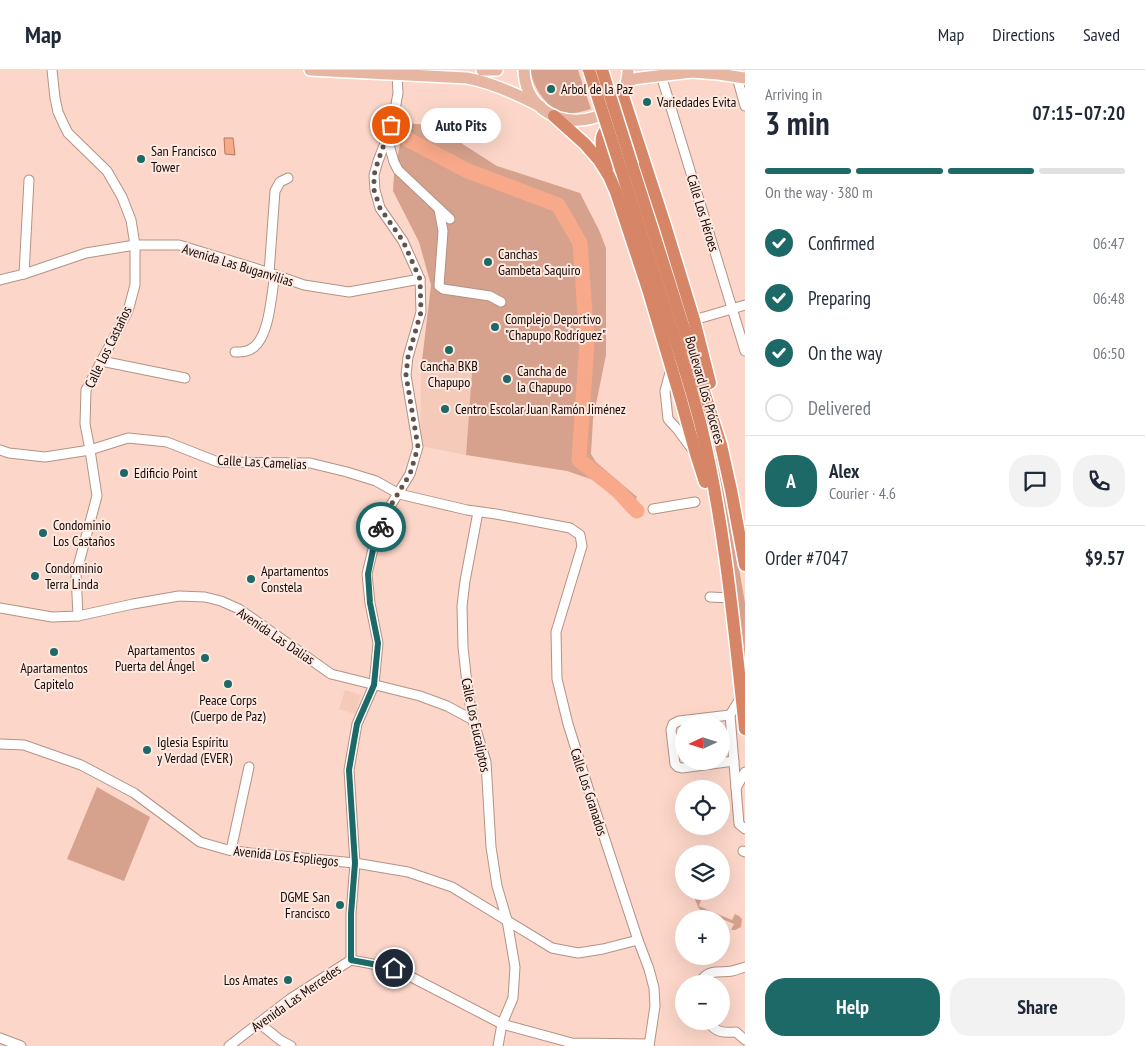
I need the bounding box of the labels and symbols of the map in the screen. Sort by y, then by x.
place label: Arbol de la Paz [561,80,633,98]
marker: Arbol de la Paz [545,83,557,95]
place label: Variedades Evita [656,93,736,111]
marker: Variedades Evita [641,96,653,108]
pin [370,104,412,146]
callout: Auto Pits [421,108,501,142]
place label: San Francisco Tower [151,142,217,176]
marker: San Francisco Tower [135,153,147,165]
street label: Calle Los Héroes [683,172,723,254]
street label: Avenida Las Buganvilias [180,239,296,291]
place label: Canchas Gambeta Saquiro [498,245,581,279]
marker: Canchas Gambeta Saquiro [482,256,494,268]
street label: Calle Los Castaños [80,303,136,391]
place label: Complejo Deportivo "Chapupo Rodríguez" [505,310,606,344]
marker: Complejo Deportivo "Chapupo Rodríguez" [489,321,501,333]
street label: Boulevard Los Próceres [681,334,729,446]
marker: Cancha BKB Chapupo [443,344,455,356]
place label: Cancha BKB Chapupo [420,357,478,391]
place label: Cancha de la Chapupo [517,362,571,396]
marker: Cancha de la Chapupo [501,373,513,385]
place label: Centro Escolar Juan Ramón Jiménez [455,400,626,418]
marker: Centro Escolar Juan Ramón Jiménez [439,403,451,415]
street label: Calle Las Camelias [217,451,307,473]
place label: Edificio Point [134,464,197,482]
marker: Edificio Point [118,467,130,479]
courier [356,502,406,552]
place label: Condominio Los Castaños [53,516,115,550]
marker: Condominio Los Castaños [37,527,49,539]
place label: Condominio Terra Linda [45,559,103,593]
place label: Apartamentos Constela [261,562,329,596]
marker: Condominio Terra Linda [29,570,41,582]
marker: Apartamentos Constela [245,573,257,585]
street label: Avenida Las Dalias [234,603,318,669]
place label: Apartamentos Puerta del Ángel [115,641,196,675]
marker: Apartamentos Capitelo [48,646,60,658]
marker: Apartamentos Puerta del Ángel [199,652,211,664]
place label: Apartamentos Capitelo [20,659,88,693]
street label: Calle Los Eucaliptos [457,676,495,774]
marker: Peace Corps (Cuerpo de Paz) [222,678,234,690]
place label: Peace Corps (Cuerpo de Paz) [191,691,266,725]
north arrow [675,715,730,770]
place label: Iglesia Espíritu y Verdad (EVER) [157,733,233,767]
marker: Iglesia Espíritu y Verdad (EVER) [141,744,153,756]
street label: Calle Los Granados [566,746,612,838]
street label: Avenida Los Espliegos [232,842,340,871]
place label: DGME San Francisco [280,888,330,922]
marker: DGME San Francisco [334,899,346,911]
pin [373,947,415,989]
street label: Avenida Las Mercedes [248,960,345,1036]
place label: Los Amates [224,971,278,989]
marker: Los Amates [282,974,294,986]

